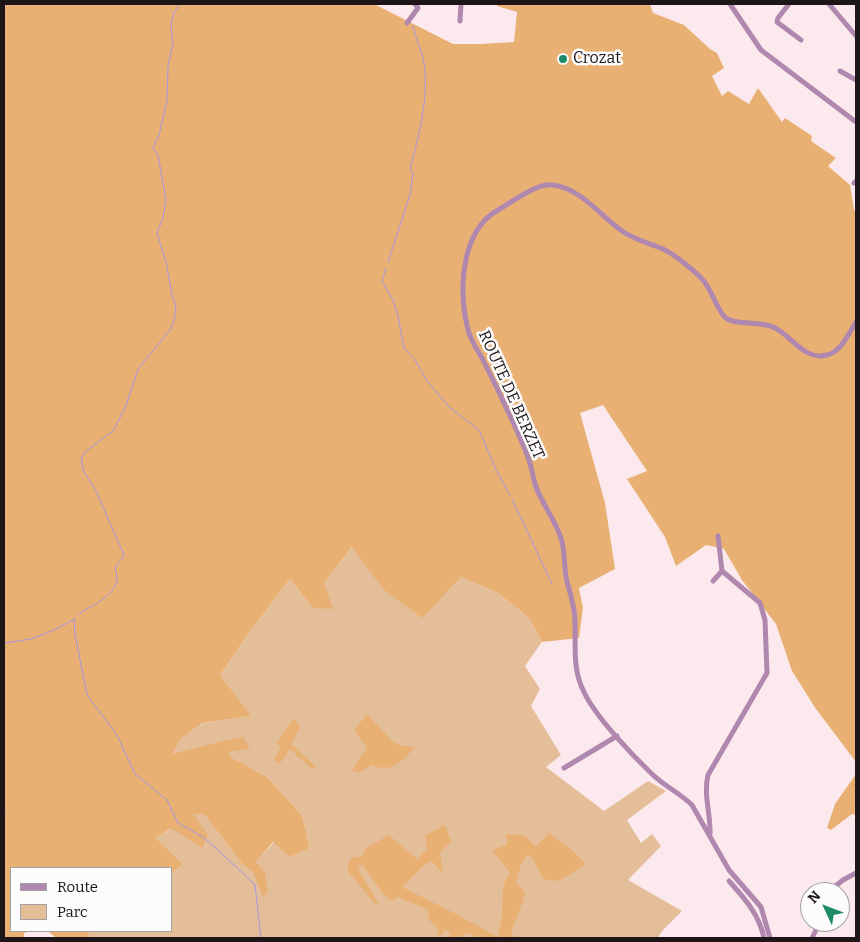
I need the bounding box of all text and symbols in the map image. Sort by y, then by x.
place label: Crozat [573,49,621,69]
marker: Crozat [557,53,569,65]
street label: ROUTE DE BERZET [474,328,548,462]
legend [10,867,172,932]
text: Route [57,878,98,896]
north arrow [800,882,850,932]
text: N [804,887,824,907]
text: Parc [57,903,88,921]

